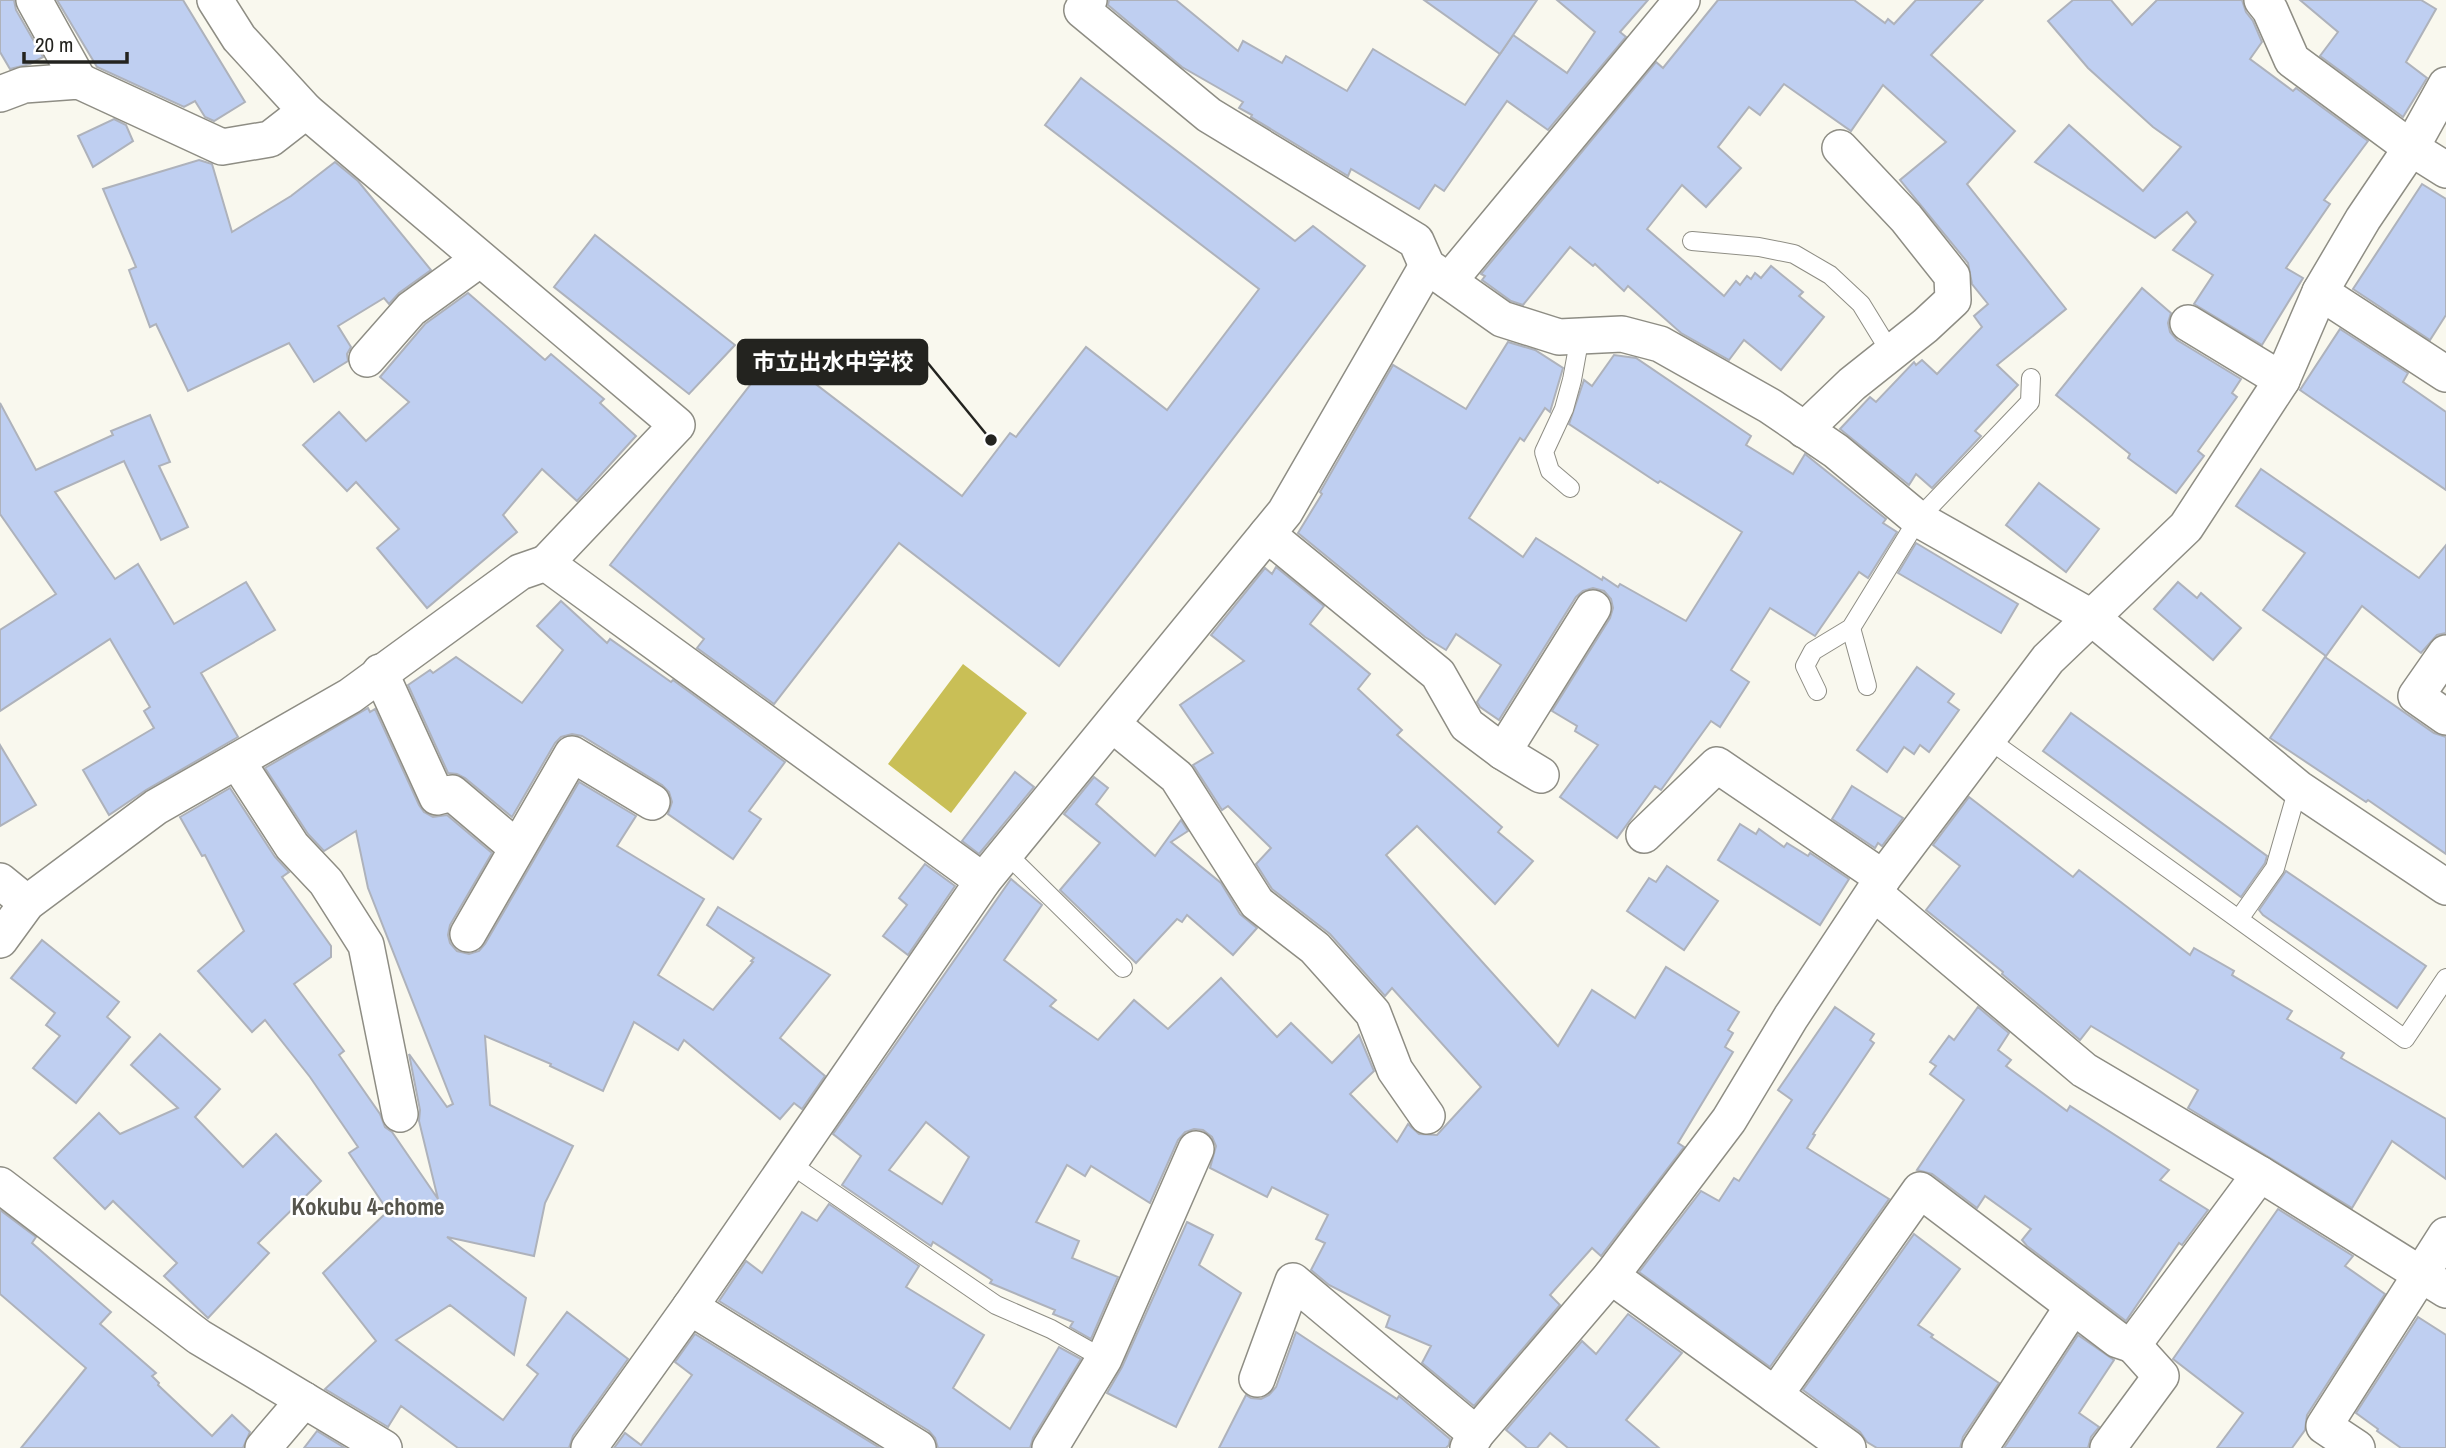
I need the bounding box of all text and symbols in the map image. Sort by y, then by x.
scale bar [24,21,128,65]
text: 20 m [35,30,73,59]
callout: 市立出水中学校 [738,340,927,384]
text: 市立出水中学校 [753,346,914,377]
district label: Kokubu 4-chome [292,1191,445,1222]

